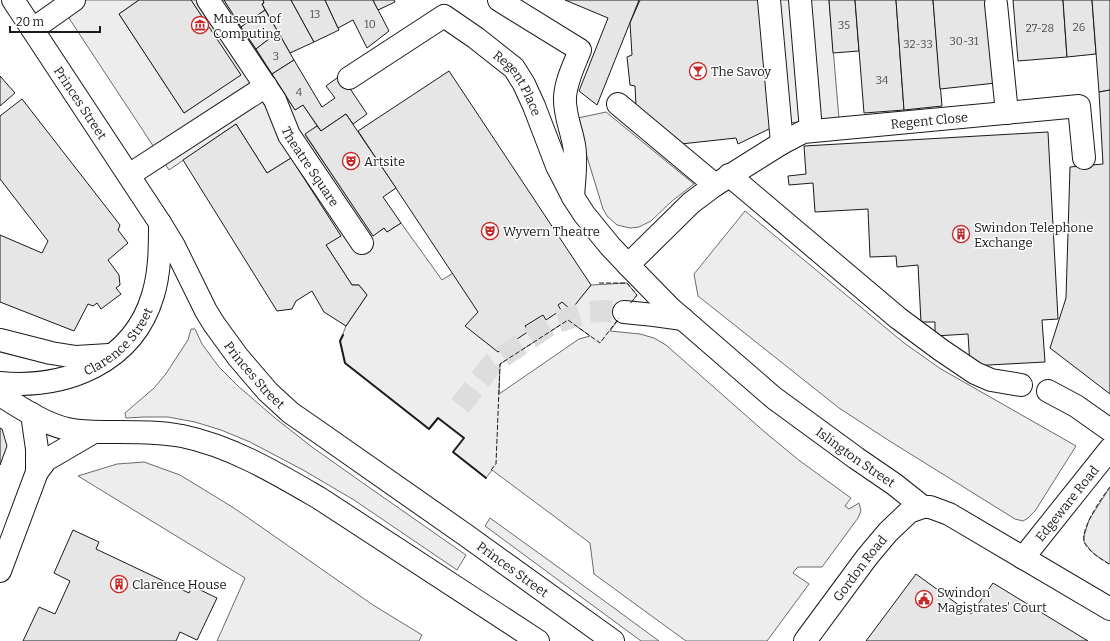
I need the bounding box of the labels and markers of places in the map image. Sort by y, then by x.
place label: Museum of Computing [213,11,283,41]
museum icon: Museum of Computing [190,15,210,35]
bar icon: The Savoy [688,61,708,81]
place label: The Savoy [711,64,771,79]
theatre icon: Artsite [341,151,361,171]
place label: Artsite [364,154,405,169]
place label: Swindon Telephone Exchange [974,220,1093,250]
theatre icon: Wyvern Theatre [480,221,500,241]
place label: Wyvern Theatre [503,224,600,239]
building icon: Swindon Telephone Exchange [951,224,971,244]
building icon: Clarence House [109,574,129,594]
place label: Clarence House [132,577,227,592]
place label: Swindon Magistrates' Court [937,585,1047,615]
public building icon: Swindon Magistrates' Court [914,589,934,609]

